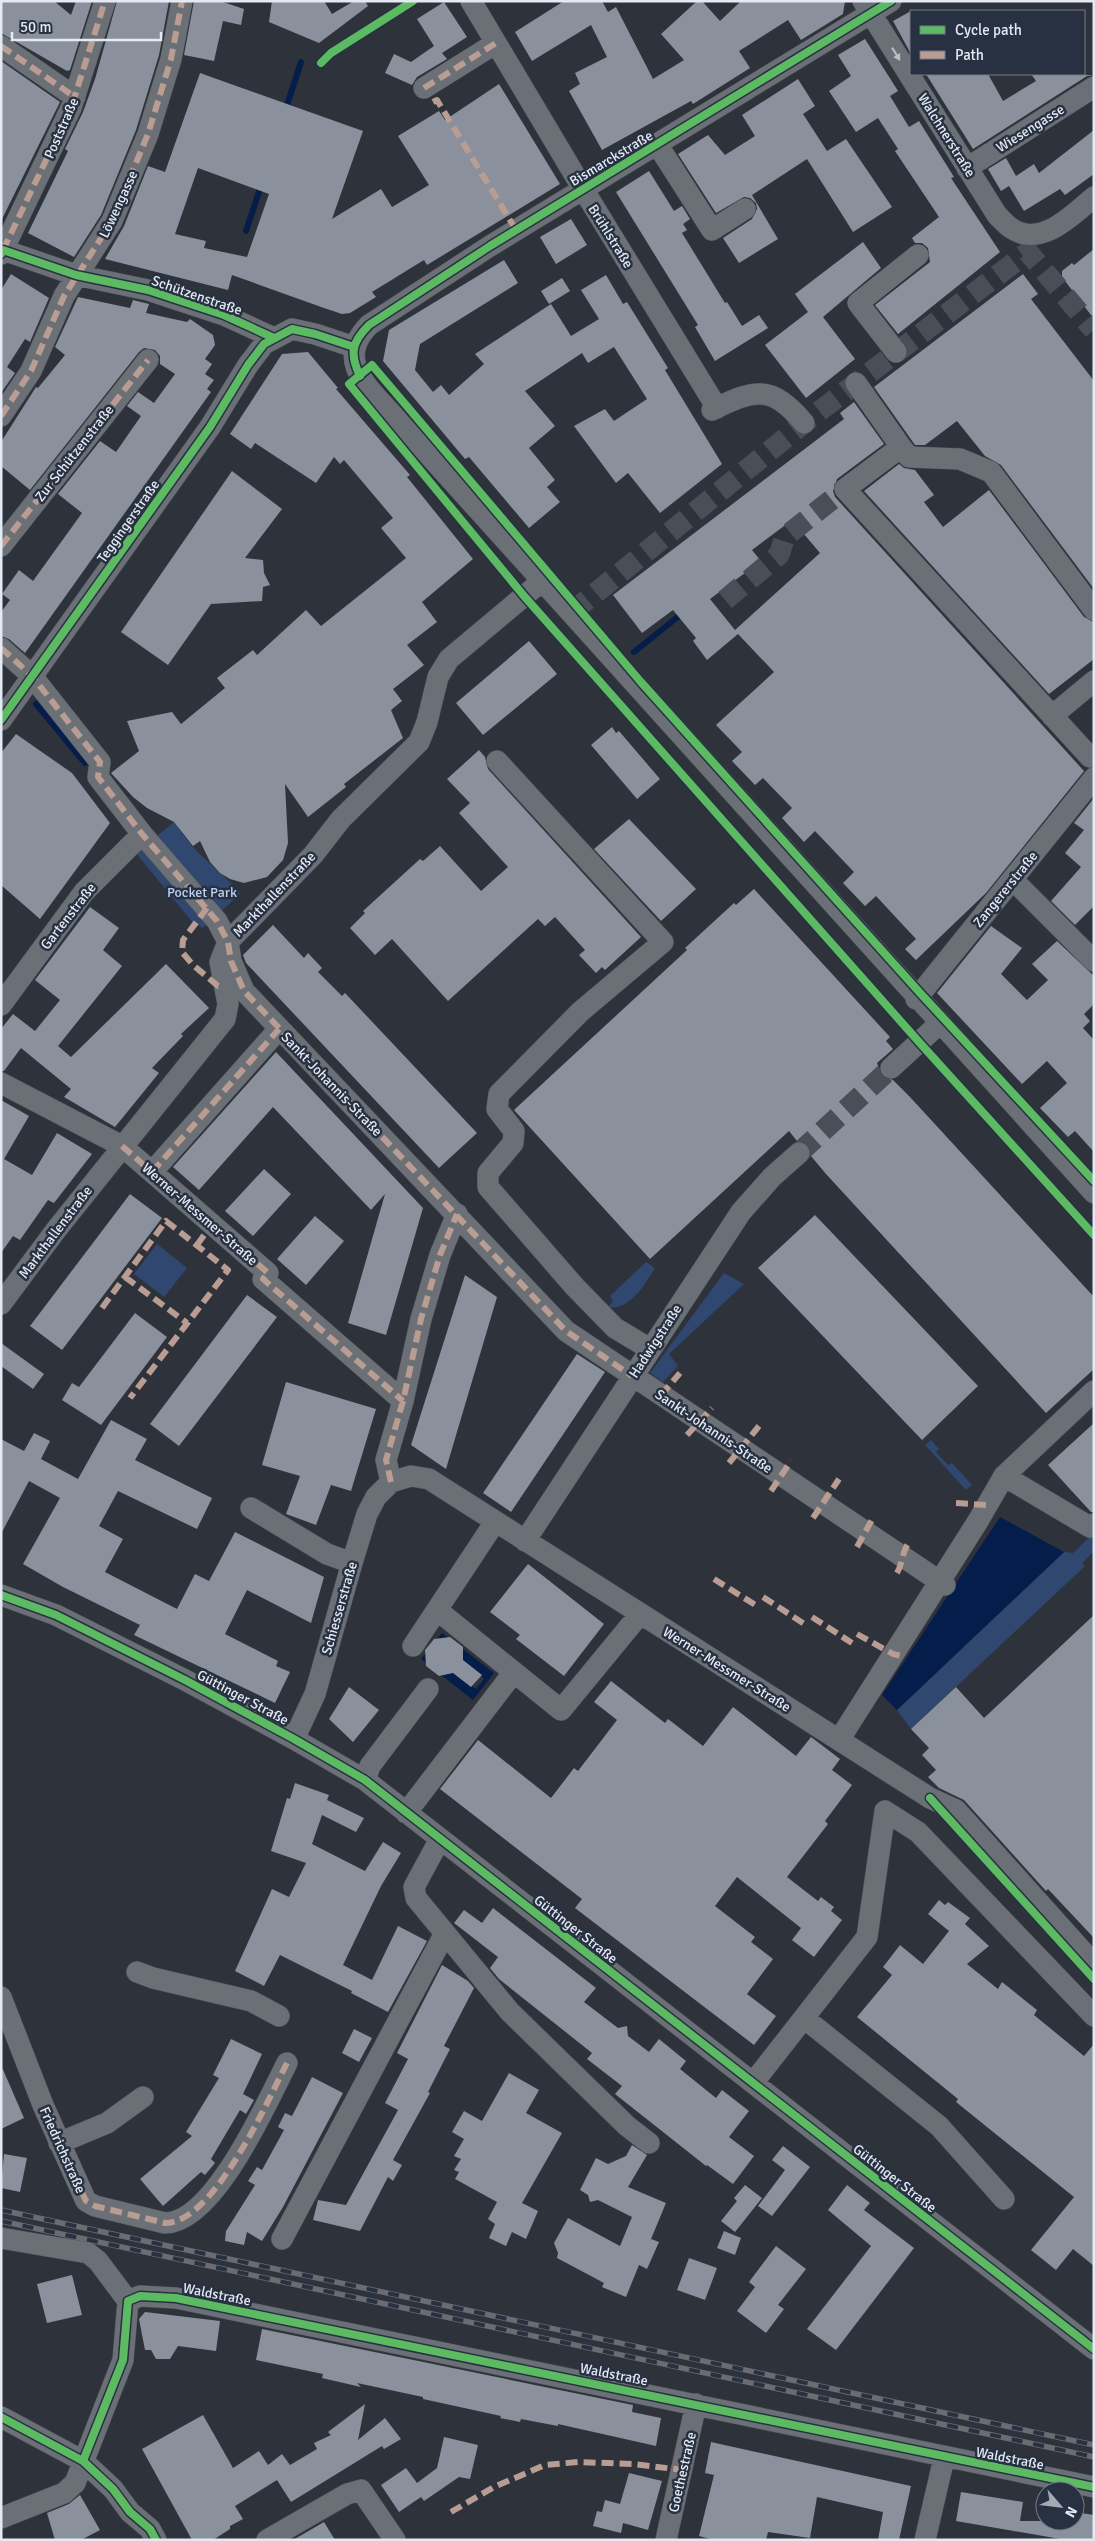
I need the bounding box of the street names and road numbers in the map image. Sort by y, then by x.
street label: Walchnerstraße [914,90,979,180]
street label: Poststraße [41,95,82,161]
street label: Wiesengasse [993,101,1068,156]
street label: Bismarckstraße [567,127,656,190]
street label: Löwengasse [95,168,141,241]
street label: Brühlstraße [584,201,637,271]
street label: Schützenstraße [149,272,244,319]
street label: Zur Schützenstraße [31,402,117,505]
street label: Teggingerstraße [94,477,163,566]
street label: Markthallenstraße [229,848,319,940]
street label: Zangererstraße [970,848,1041,931]
street label: Gartenstraße [37,880,100,953]
street label: Sankt-Johannis-Straße [278,1029,386,1140]
street label: Werner-Messmer-Straße [138,1160,261,1269]
street label: Markthallenstraße [15,1183,96,1282]
street label: Hadwigstraße [625,1301,686,1381]
street label: Sankt-Johannis-Straße [652,1386,776,1477]
street label: Schiesserstraße [318,1560,361,1657]
street label: Werner-Messmer-Straße [660,1623,794,1716]
street label: Güttinger Straße [194,1666,291,1729]
street label: Güttinger Straße [531,1892,621,1967]
street label: Friedrichstraße [36,2104,89,2196]
street label: Güttinger Straße [850,2141,940,2216]
street label: Waldstraße [181,2280,252,2309]
street label: Waldstraße [578,2360,649,2389]
street label: Goethestraße [665,2430,700,2514]
street label: Waldstraße [974,2444,1045,2473]

